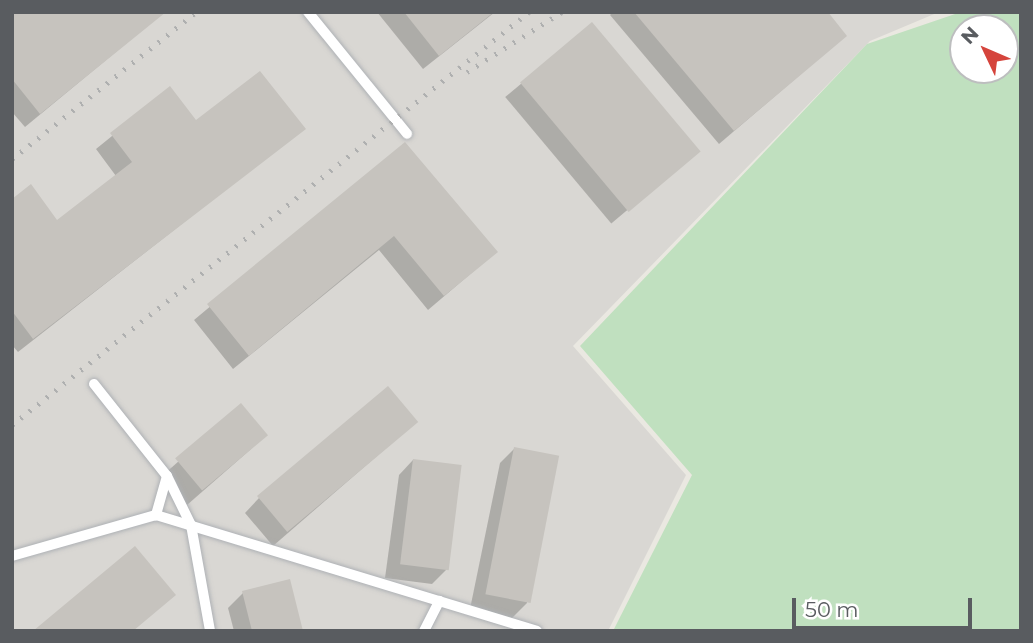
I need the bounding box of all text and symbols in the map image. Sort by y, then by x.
north arrow [949,14,1019,84]
text: N [956,22,984,49]
scale bar [795,584,975,628]
text: 50 m [805,597,859,622]

